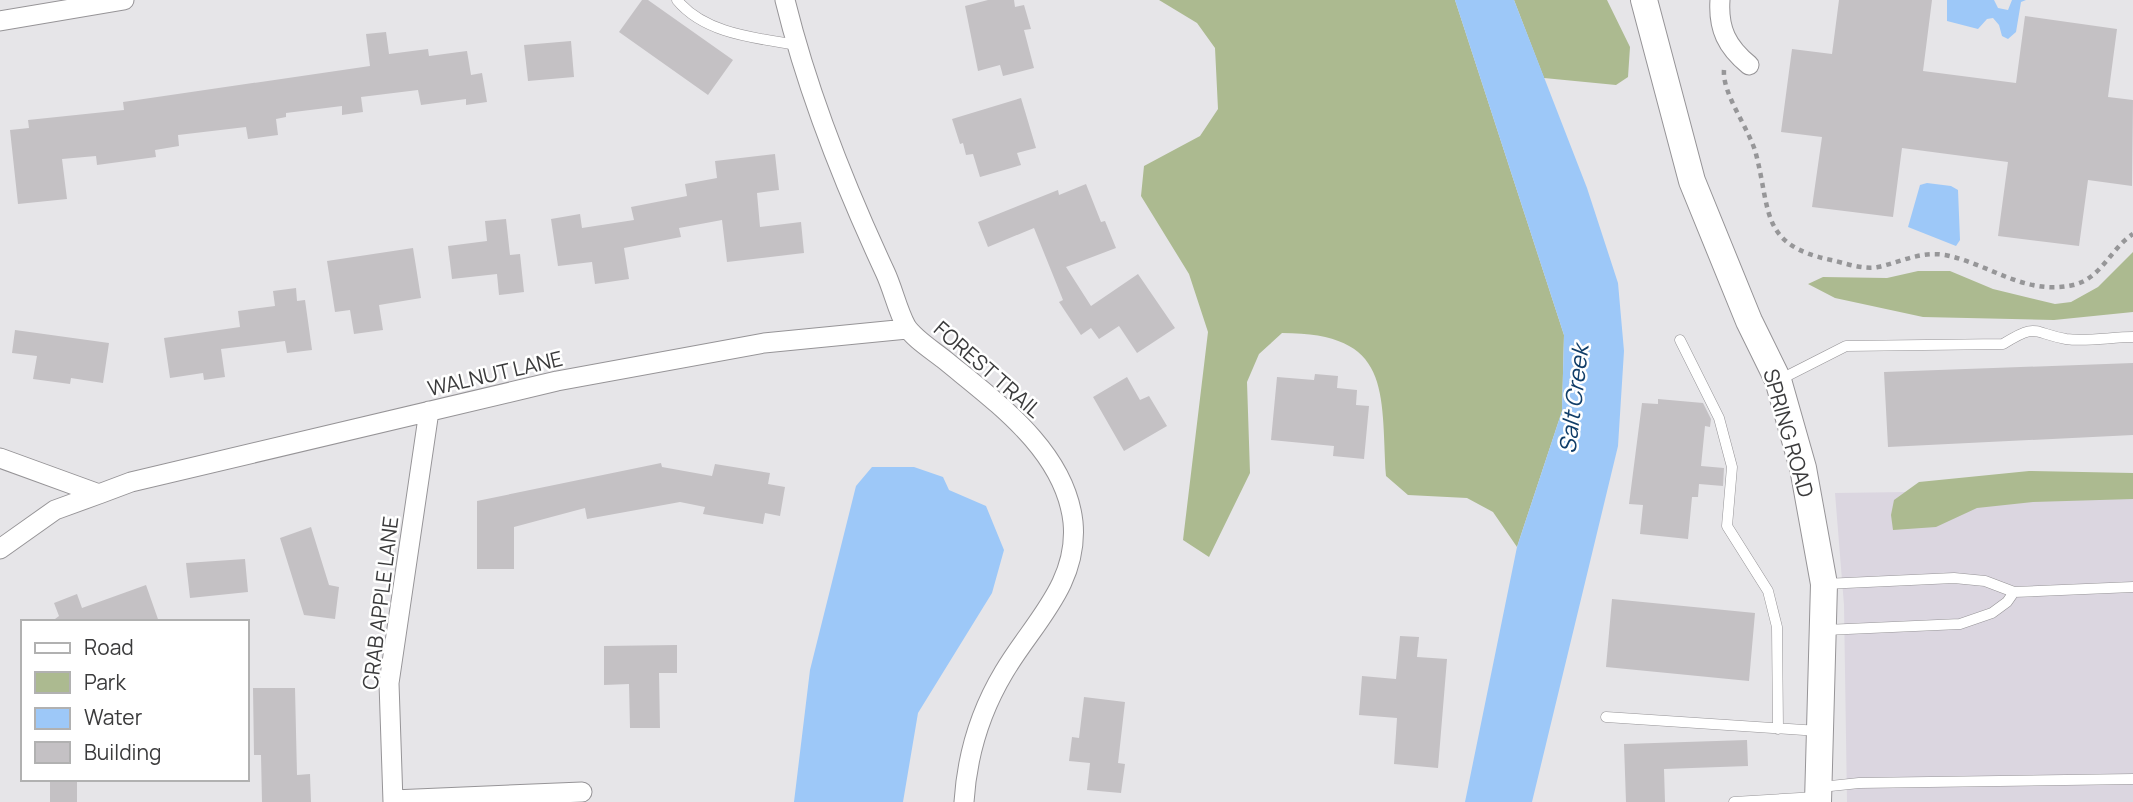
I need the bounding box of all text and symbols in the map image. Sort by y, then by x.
street label: FOREST TRAIL [928,314,1048,424]
water label: Salt Creek [1550,339,1596,455]
street label: WALNUT LANE [425,344,565,402]
street label: SPRING ROAD [1757,365,1821,501]
street label: CRAB APPLE LANE [355,515,405,691]
legend [21,620,248,781]
text: Road [84,633,134,661]
text: Park [84,668,126,696]
text: Water [84,703,143,731]
text: Building [84,738,161,766]

